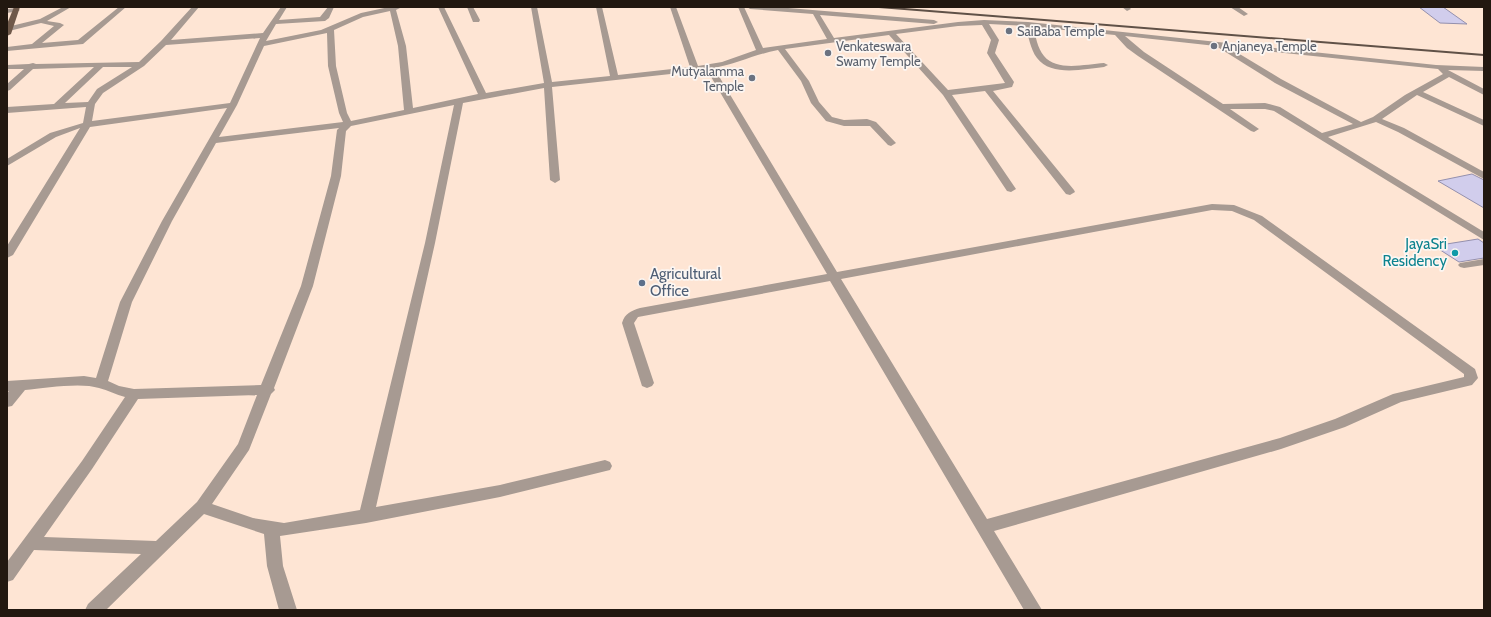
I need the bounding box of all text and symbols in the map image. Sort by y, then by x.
place label: SaiBaba Temple [1017,23,1105,39]
marker: SaiBaba Temple [1004,26,1014,36]
place label: Venkateswara Swamy Temple [836,38,921,69]
place label: Anjaneya Temple [1222,38,1317,55]
marker: Anjaneya Temple [1209,41,1219,51]
marker: Venkateswara Swamy Temple [823,48,833,58]
place label: Mutyalamma Temple [671,63,745,94]
marker: Mutyalamma Temple [747,73,757,83]
place label: JayaSri Residency [1382,235,1447,270]
marker: JayaSri Residency [1450,248,1460,258]
place label: Agricultural Office [650,265,721,300]
marker: Agricultural Office [637,278,647,288]

